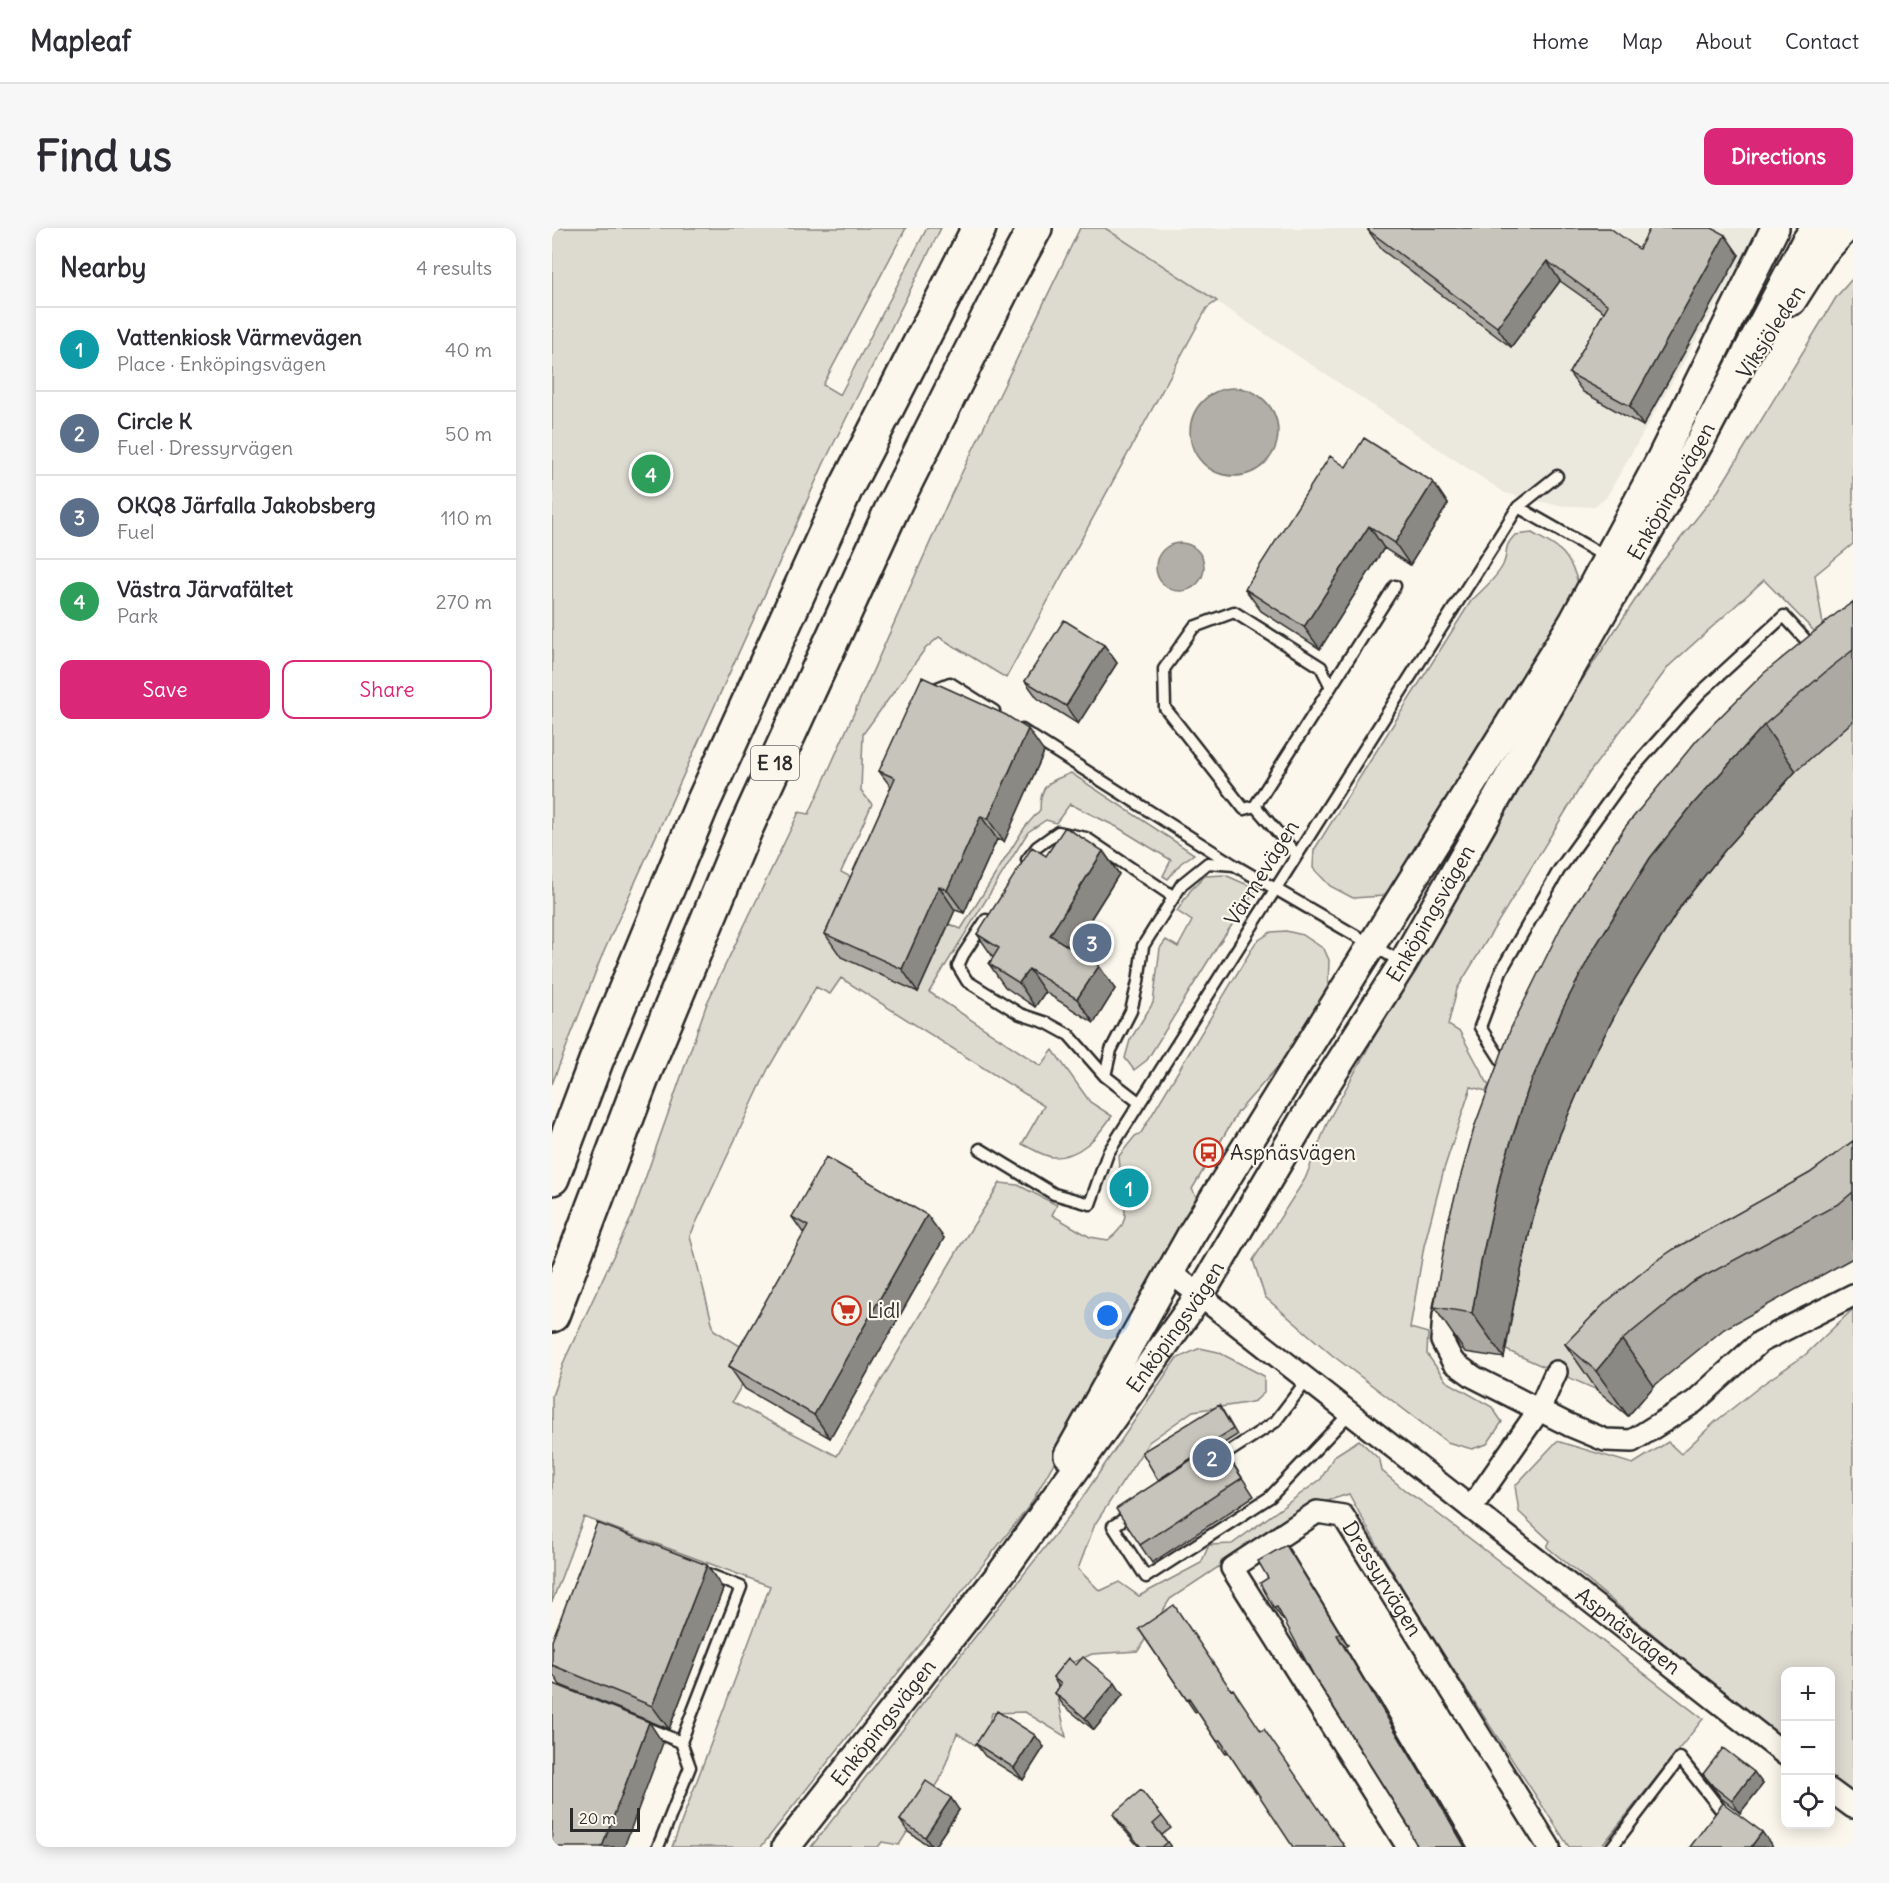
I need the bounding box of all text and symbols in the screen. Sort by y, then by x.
text: Mapleaf [30,23,131,59]
text: Home [1532,28,1589,55]
text: Map [1622,28,1663,55]
text: About [1696,28,1752,55]
text: Contact [1785,28,1859,55]
button: Directions [1704,128,1853,185]
text: Find us [36,130,172,182]
text: Nearby [60,251,146,284]
text: 4 results [416,255,492,280]
street label: Viksjöleden [1730,280,1811,384]
text: Vattenkiosk Värmevägen [117,323,362,351]
text: 1 [76,337,83,362]
text: 40 m [445,337,492,362]
text: Place · Enköpingsvägen [117,351,326,376]
text: Circle K [117,407,192,435]
street label: Enköpingsvägen [1621,418,1721,565]
text: 2 [74,421,85,446]
text: 50 m [445,421,492,446]
text: Fuel · Dressyrvägen [117,435,293,460]
pin: 4 [632,452,670,496]
text: OKQ8 Järfalla Jakobsberg [117,491,376,519]
text: 3 [74,505,85,530]
text: 110 m [441,505,492,530]
text: Fuel [117,519,154,544]
text: Västra Järvafältet [117,575,293,603]
text: 4 [74,589,85,614]
text: 270 m [436,589,492,614]
text: Park [117,603,158,628]
button: Save [60,660,270,719]
button: Share [282,660,492,719]
road number: E 18 [751,746,799,780]
street label: Värmevägen [1218,815,1305,931]
street label: Enköpingsvägen [1380,840,1480,987]
pin: 3 [1072,920,1112,966]
bus stop icon: Aspnäsvägen [1193,1137,1225,1169]
place label: Aspnäsvägen [1230,1139,1356,1166]
pin: 1 [1110,1166,1148,1210]
street label: Enköpingsvägen [1120,1256,1230,1398]
supermarket icon: Lidl [830,1295,862,1327]
place label: Lidl [867,1297,900,1324]
your location [1093,1301,1122,1330]
pin: 2 [1192,1436,1232,1480]
street label: Dressyrvägen [1336,1516,1429,1641]
street label: Aspnäsvägen [1570,1581,1686,1680]
street label: Enköpingsvägen [825,1653,941,1791]
map controls [1781,1667,1835,1829]
button: + [1781,1667,1835,1721]
button: − [1781,1721,1835,1775]
button: locate [1781,1775,1835,1829]
scale bar [570,1805,640,1832]
text: 20 m [579,1808,616,1828]

